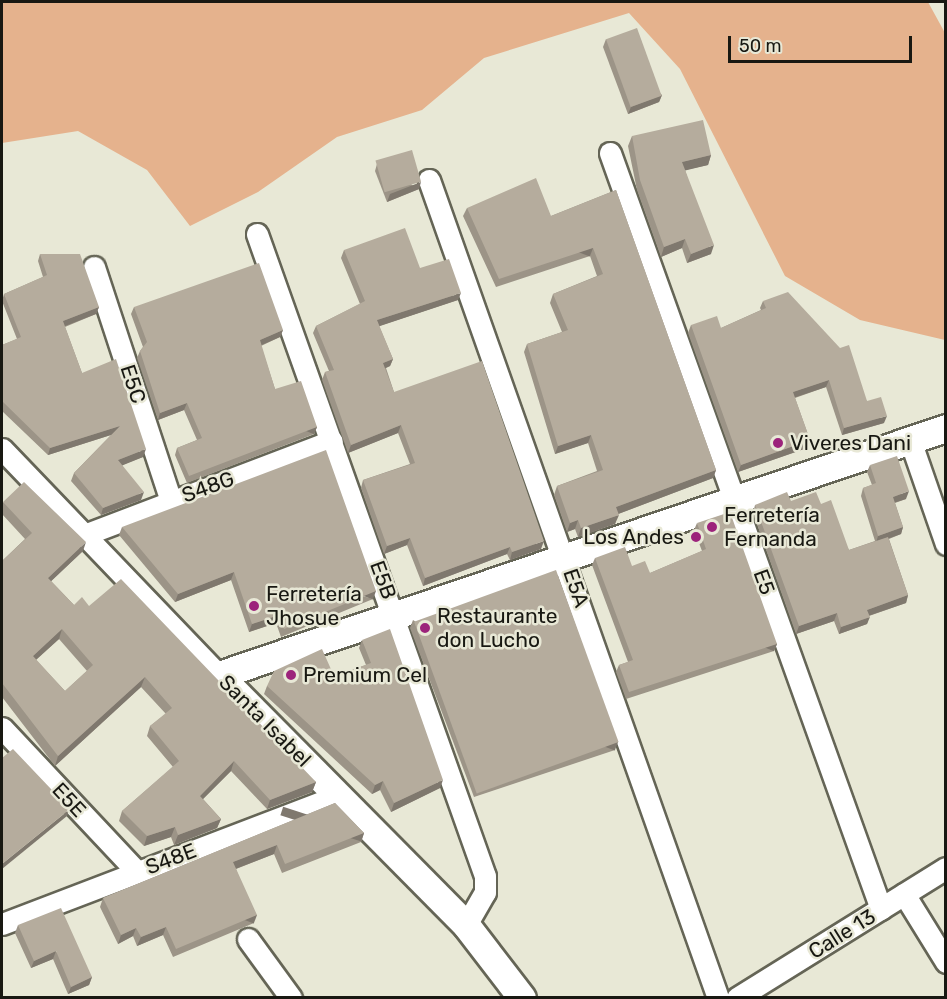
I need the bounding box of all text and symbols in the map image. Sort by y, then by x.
scale bar [731,24,916,62]
text: 50 m [739,35,782,57]
street label: E5C [115,361,151,407]
place label: Viveres Dani [790,430,911,456]
marker: Viveres Dani [771,436,785,450]
street label: S48G [178,466,238,508]
place label: Ferretería Fernanda [724,502,820,552]
marker: Ferretería Fernanda [705,520,719,534]
place label: Los Andes [583,524,684,550]
marker: Los Andes [689,530,703,544]
street label: E5B [364,557,402,603]
street label: E5A [558,565,594,611]
street label: E5 [748,566,780,598]
place label: Ferretería Jhosue [266,581,362,631]
marker: Ferretería Jhosue [247,599,261,613]
place label: Restaurante don Lucho [437,603,557,653]
marker: Restaurante don Lucho [418,621,432,635]
place label: Premium Cel [303,662,427,688]
marker: Premium Cel [284,668,298,682]
street label: Santa Isabel [214,670,316,772]
street label: E5E [47,778,91,822]
street label: S48E [142,838,200,880]
street label: Calle 13 [804,904,880,964]

